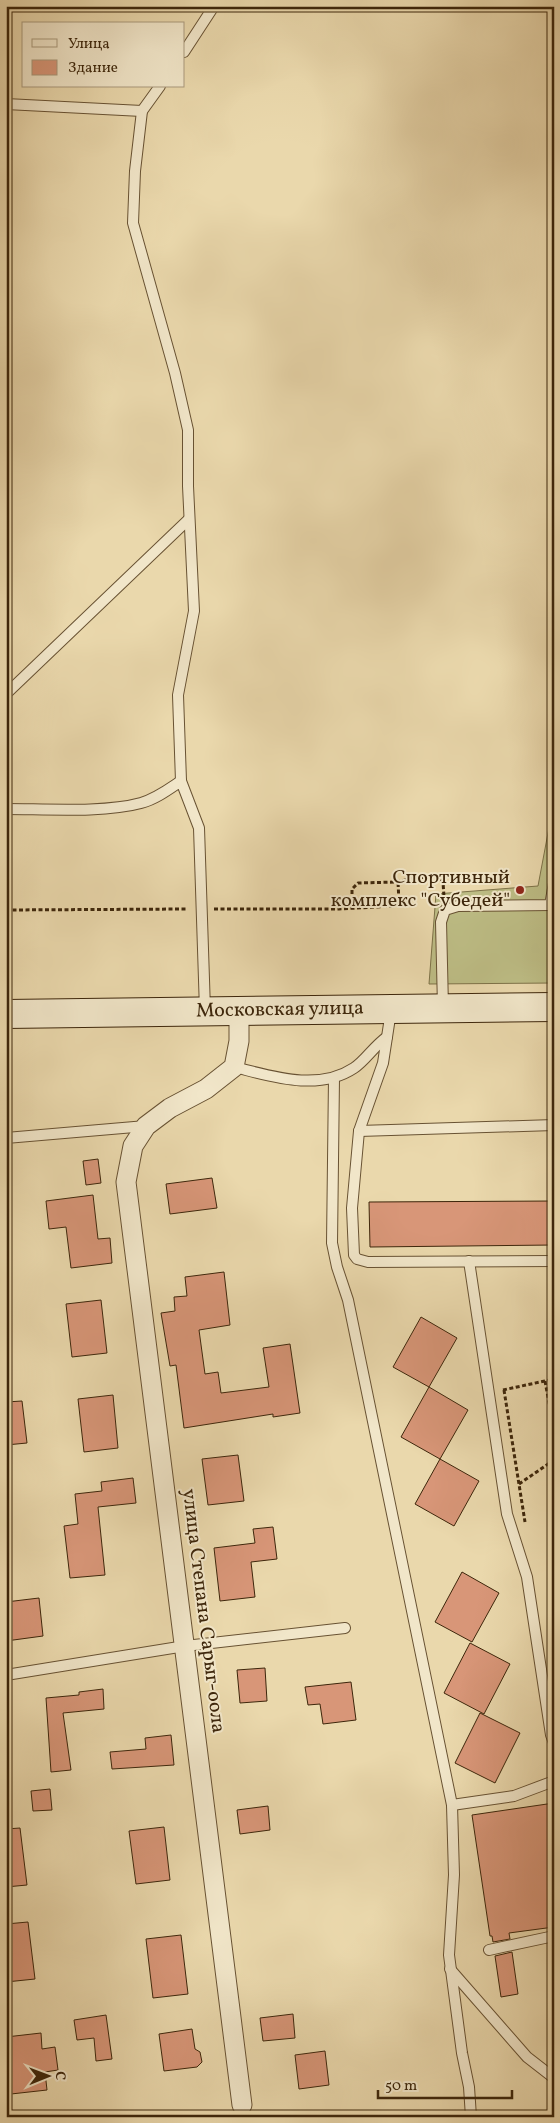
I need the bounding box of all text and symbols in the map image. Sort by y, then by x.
legend [22,22,185,88]
text: Улица [68,34,110,55]
text: Здание [68,58,118,79]
place label: Спортивный комплекс "Субедей" [331,864,510,915]
marker: Спортивный комплекс "Субедей" [514,884,526,896]
street label: Московская улица [196,995,364,1025]
street label: улица Степана Сарыг-оола [174,1487,232,1735]
north arrow [22,2050,72,2100]
scale bar [378,2068,511,2100]
text: С [50,2071,69,2080]
text: 50 m [385,2076,417,2097]

